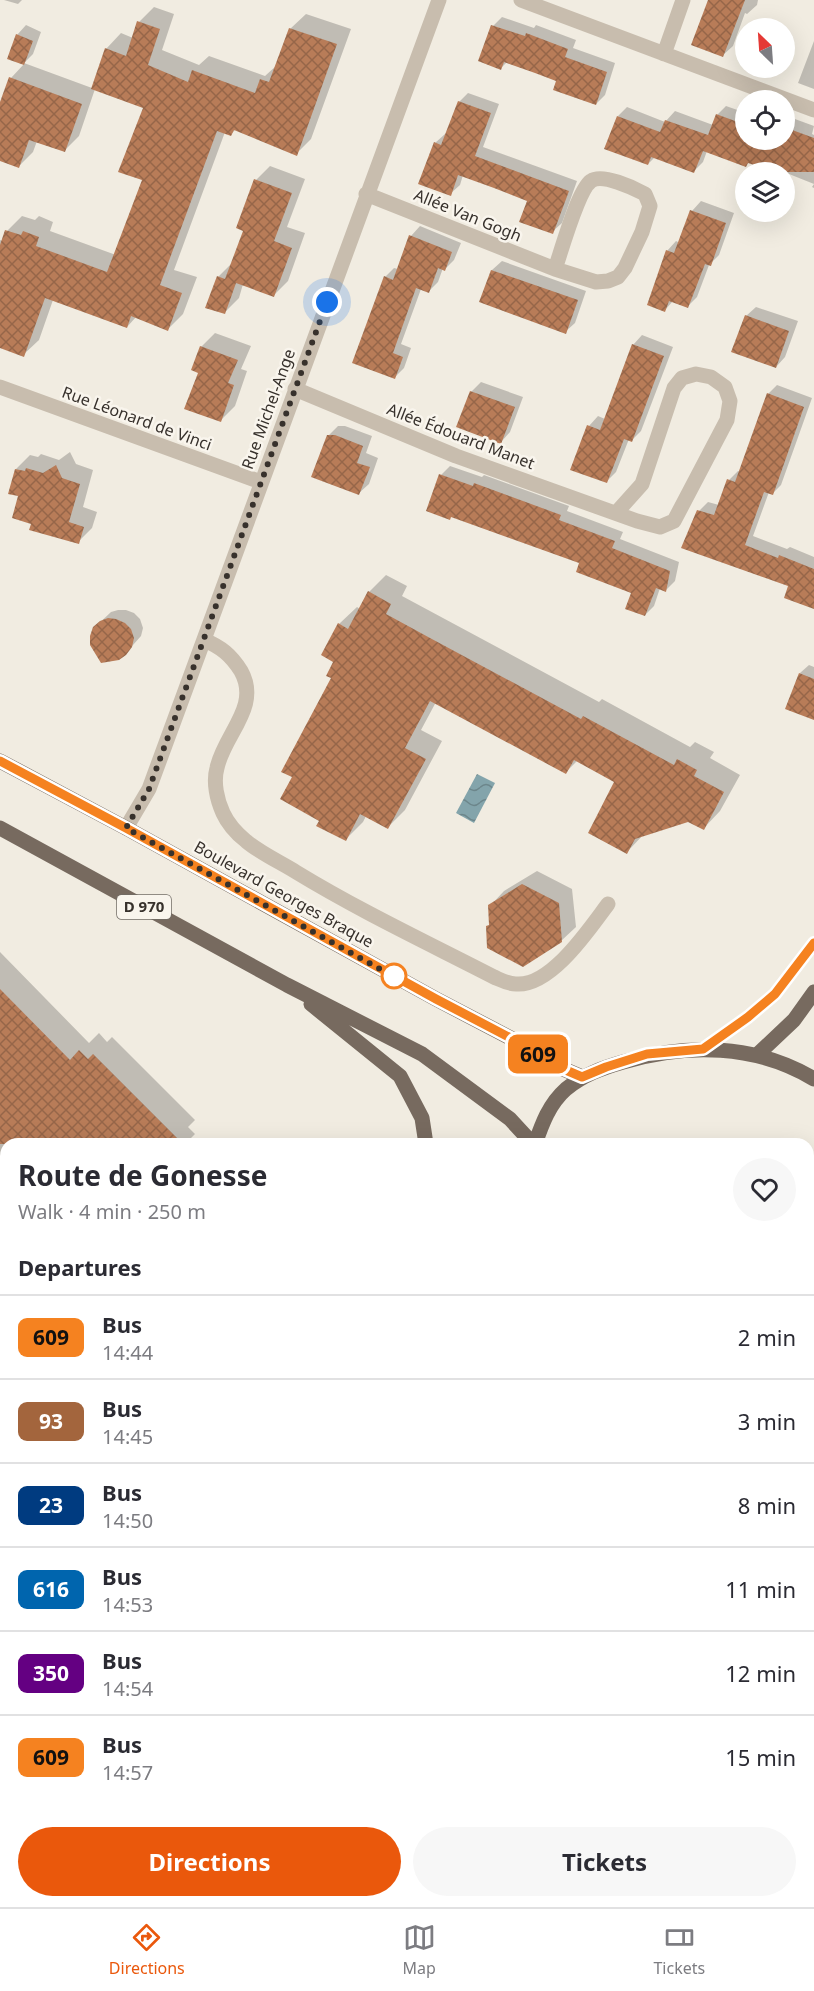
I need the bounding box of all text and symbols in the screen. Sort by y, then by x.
north arrow [735,18,795,78]
map controls [735,18,795,222]
button: locate [735,90,795,150]
button: layers [735,162,795,222]
street label: Allée Van Gogh [411,183,525,247]
your location [312,287,342,317]
street label: Rue Michel-Ange [236,346,300,472]
street label: Rue Léonard de Vinci [59,381,215,455]
street label: Allée Édouard Manet [384,398,538,474]
street label: Boulevard Georges Braque [190,835,378,953]
road number: D 970 [117,895,171,919]
unlabelled marker [381,963,407,989]
line badge: 609 [504,1034,572,1074]
text: 609 [520,1040,556,1068]
text: Route de Gonesse [18,1156,267,1194]
button: heart [733,1158,796,1221]
text: Walk · 4 min · 250 m [18,1198,206,1225]
text: Departures [18,1252,142,1282]
text: Bus [102,1309,142,1339]
text: 2 min [738,1322,796,1352]
text: 609 [33,1323,69,1351]
text: 14:44 [102,1339,153,1366]
text: Bus [102,1393,142,1423]
text: 3 min [738,1406,796,1436]
text: 93 [39,1407,63,1435]
text: 14:45 [102,1423,153,1450]
text: Bus [102,1477,142,1507]
text: 8 min [738,1490,796,1520]
text: 23 [39,1491,63,1519]
text: 14:50 [102,1507,153,1534]
text: Bus [102,1561,142,1591]
text: 11 min [725,1574,796,1604]
text: 616 [33,1575,69,1603]
text: 14:53 [102,1591,153,1618]
text: Bus [102,1645,142,1675]
text: 12 min [725,1658,796,1688]
text: 350 [33,1659,69,1687]
text: 14:54 [102,1675,153,1702]
text: Bus [102,1729,142,1759]
text: 15 min [725,1742,796,1772]
text: 609 [33,1743,69,1771]
text: 14:57 [102,1759,153,1786]
button: Directions [18,1827,401,1896]
button: Tickets [413,1827,796,1896]
tab: Directions [109,1921,185,1979]
tab: Map [402,1921,436,1979]
tab: Tickets [653,1921,705,1979]

